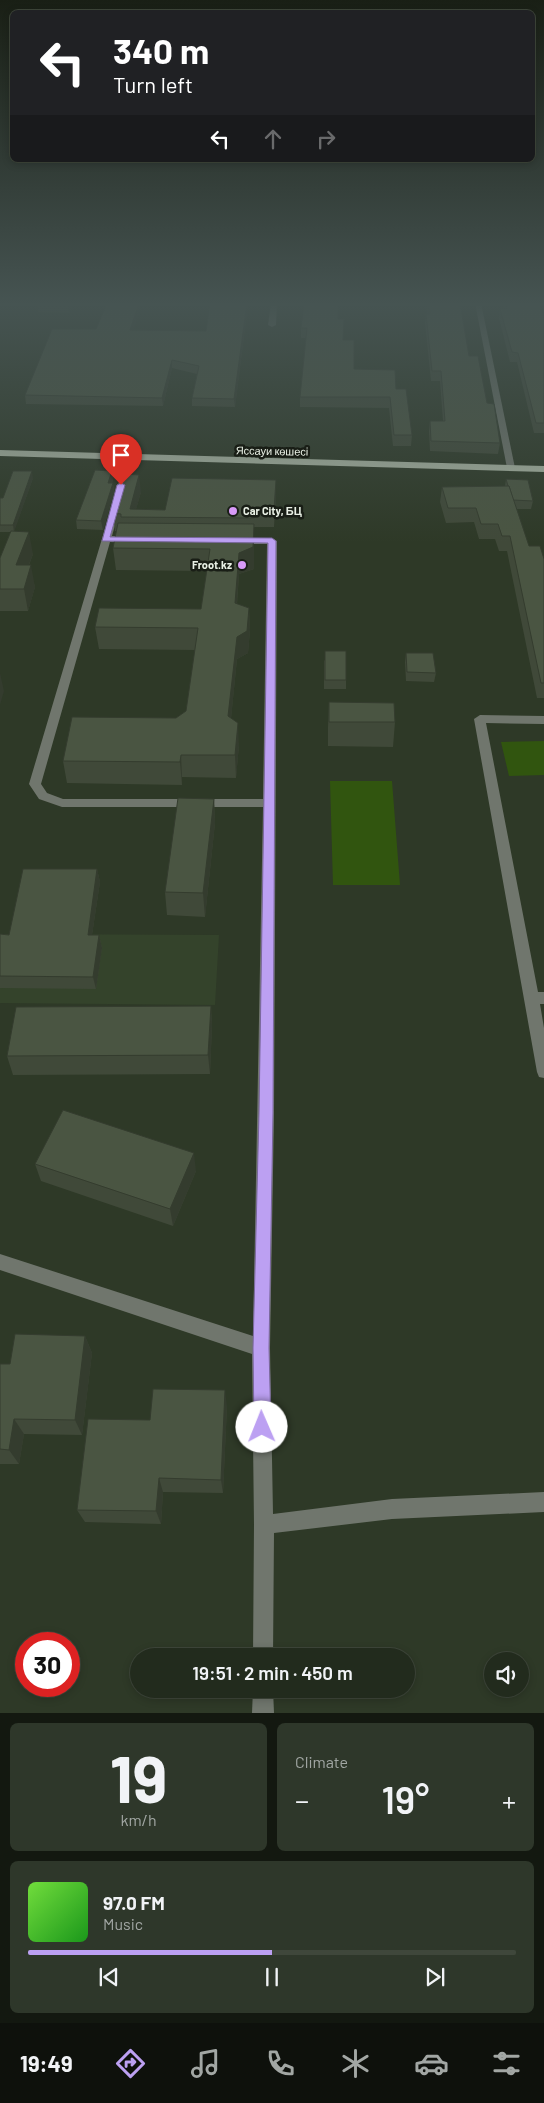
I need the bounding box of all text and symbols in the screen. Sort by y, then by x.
text: 340 m [113,29,209,71]
icon: left [30,30,95,95]
text: Turn left [113,71,193,97]
icon: left [206,125,234,153]
icon: ahead [259,125,287,153]
icon: right [312,125,340,153]
pin [100,434,142,485]
icon: arrive [107,441,135,469]
street label: Яссауи көшесі [236,443,308,458]
place label: Car City, БЦ [243,504,302,517]
marker: Car City, БЦ [227,505,239,517]
place label: Froot.kz [192,558,232,571]
marker: Froot.kz [236,559,248,571]
position arrow [235,1400,287,1452]
speed limit sign: 30 [15,1632,80,1697]
map controls [484,1652,529,1697]
button: sound [484,1652,529,1697]
text: 19:51 · 2 min · 450 m [192,1661,353,1684]
text: 19 [110,1738,167,1816]
text: Climate [295,1752,348,1771]
text: 19° [382,1776,429,1822]
text: − [295,1783,309,1817]
text: + [502,1783,516,1817]
text: km/h [120,1810,157,1829]
text: 97.0 FM [103,1891,165,1914]
text: Music [103,1914,143,1933]
icon: previous [95,1963,123,1991]
icon: pause [258,1963,286,1991]
icon: next [421,1963,449,1991]
icon: directions [113,2046,148,2081]
icon: music [188,2046,223,2081]
icon: phone [263,2046,298,2081]
icon: climate [338,2046,373,2081]
icon: car [414,2046,449,2081]
icon: filters [489,2046,524,2081]
text: 19:49 [20,2050,73,2076]

